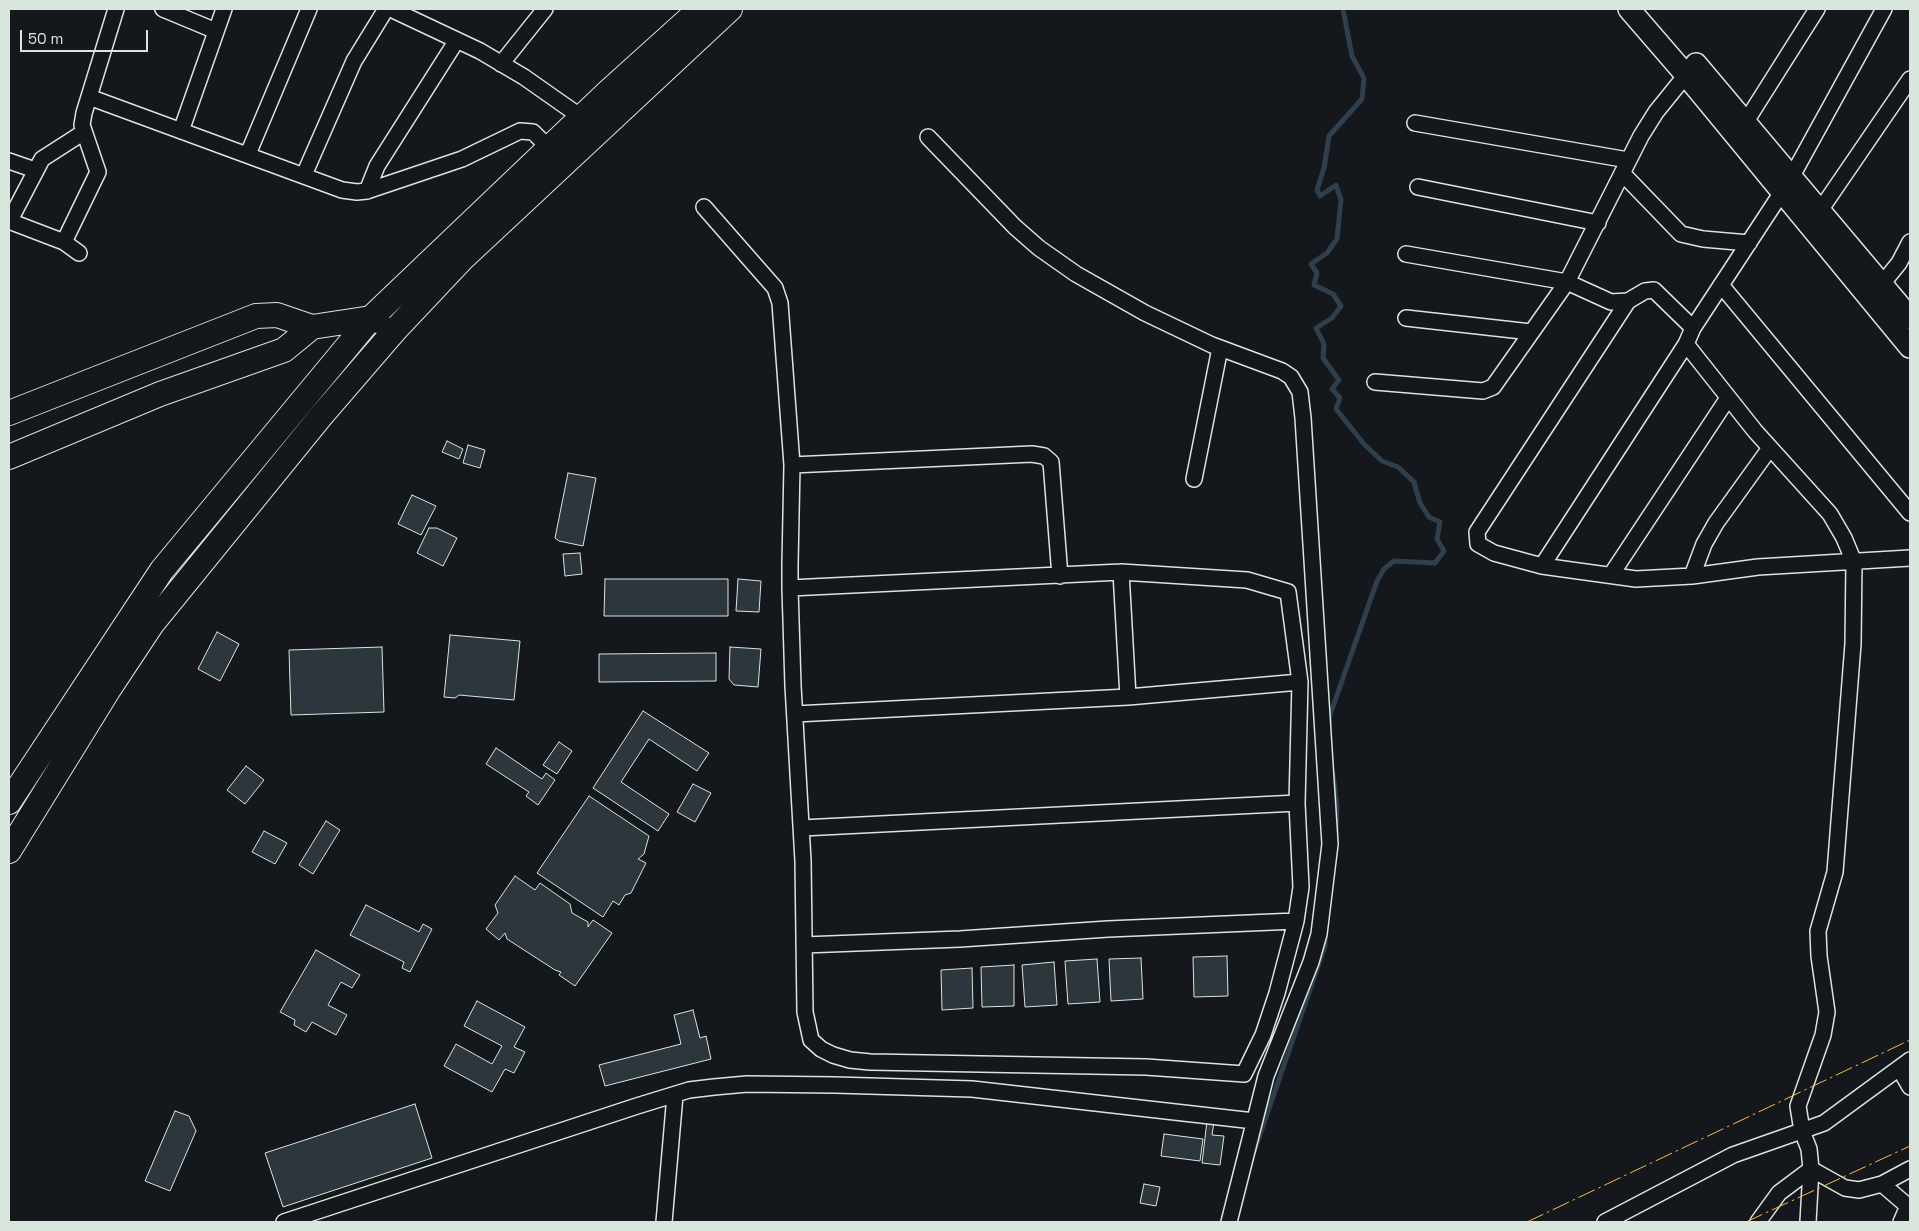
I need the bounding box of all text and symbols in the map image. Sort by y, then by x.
scale bar [22,20,150,52]
text: 50 m [28,29,63,48]

